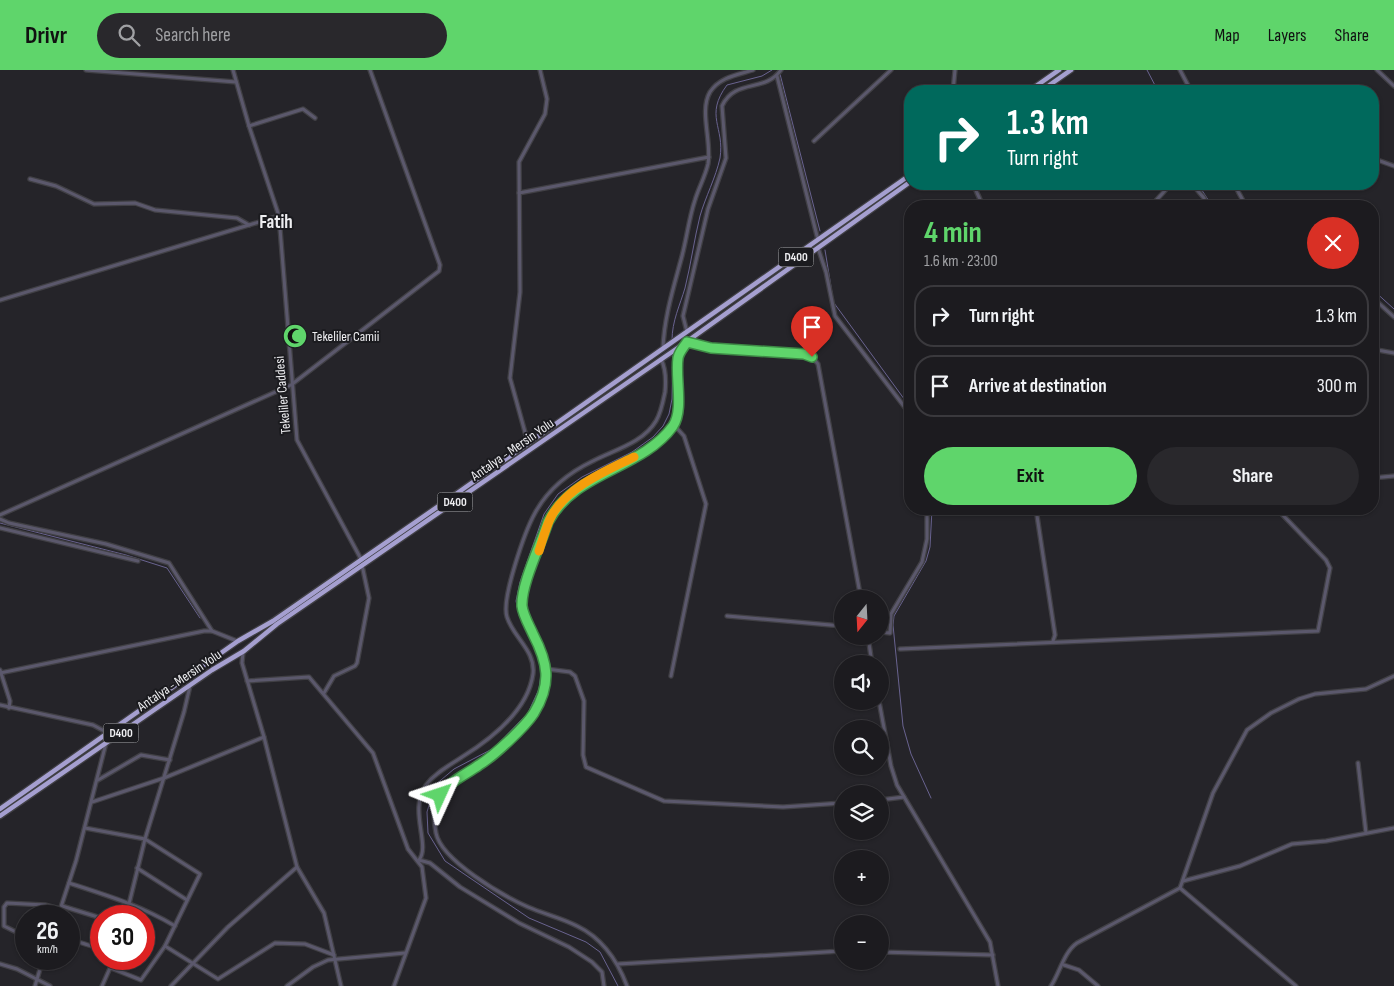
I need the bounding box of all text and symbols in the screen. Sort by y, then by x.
search box [97,13,447,58]
text: Drivr [25,21,67,50]
icon: search [115,21,143,49]
text: Search here [155,24,231,47]
text: Map [1215,25,1240,46]
text: Layers [1268,25,1307,46]
text: Share [1335,25,1369,46]
text: 1.3 km [1007,102,1089,145]
icon: right [924,105,989,170]
text: Turn right [1007,145,1078,172]
district label: Fatih [259,211,293,234]
text: 4 min [924,215,982,251]
button: close [1307,217,1359,269]
road number: D400 [778,248,814,266]
text: 1.6 km · 23:00 [924,252,998,271]
icon: right [926,302,954,330]
text: Turn right [969,305,1034,328]
text: 1.3 km [1316,305,1357,328]
pin [791,306,833,357]
icon: arrive [798,313,826,341]
mosque icon: Tekeliler Camii [282,323,308,349]
place label: Tekeliler Camii [312,328,379,345]
street label: Tekeliler Caddesi [271,355,294,435]
icon: arrive [926,372,954,400]
text: Arrive at destination [969,375,1107,398]
text: 300 m [1317,375,1357,398]
street label: Antalya - Mersin Yolu [467,414,557,485]
button: Exit [924,447,1137,505]
button: Share [1147,447,1359,505]
road number: D400 [438,492,472,512]
north arrow [834,590,889,645]
map controls [834,590,889,970]
street label: Antalya - Mersin Yolu [133,646,225,715]
button: sound [834,655,889,710]
button: search [834,720,889,775]
road number: D400 [104,724,138,742]
position arrow [413,768,465,820]
button: layers [834,785,889,840]
button: + [834,850,889,905]
speed limit sign: 30 [90,905,155,970]
button: − [834,915,889,970]
text: 26 [36,916,59,947]
text: km/h [37,942,58,957]

